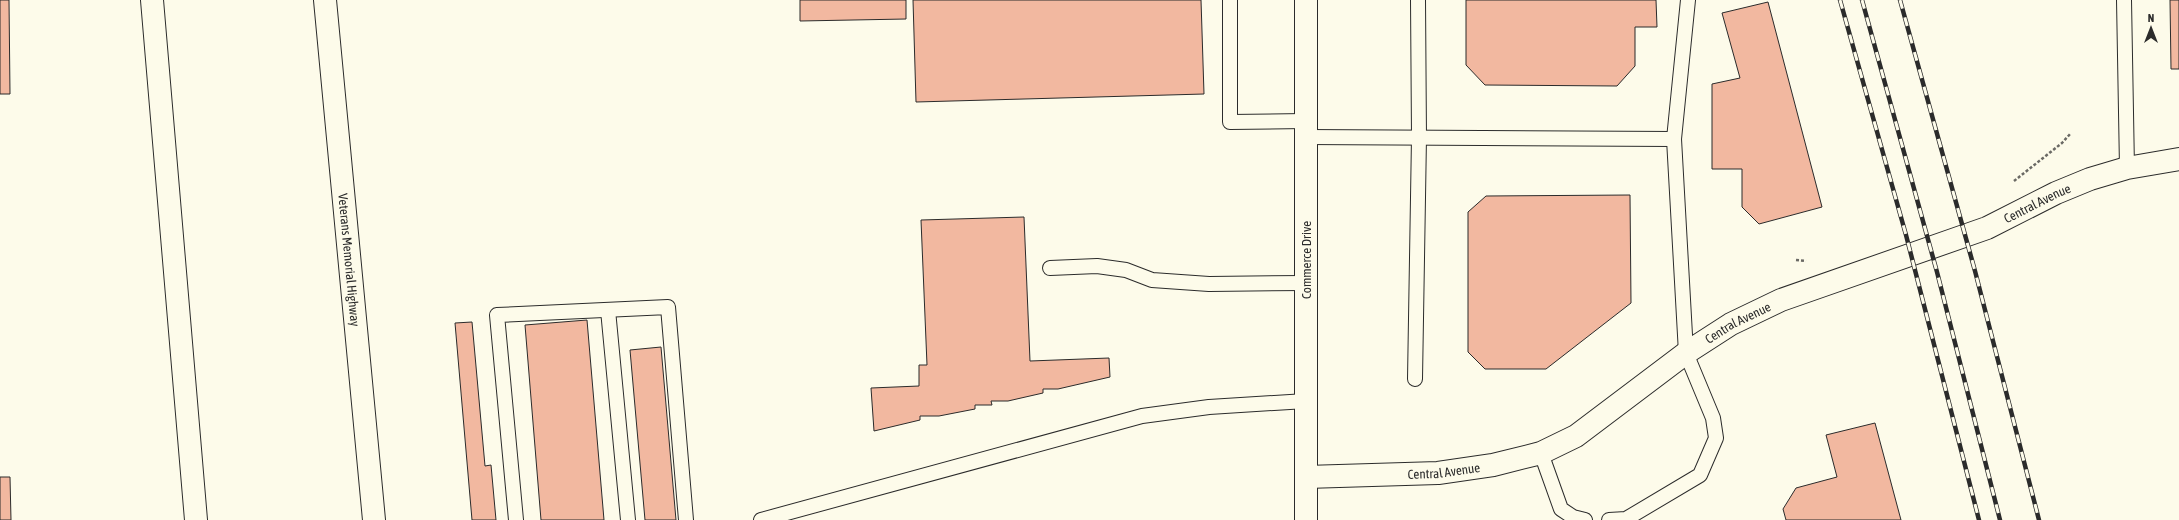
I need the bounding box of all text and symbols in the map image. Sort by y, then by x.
north arrow [2131,8,2171,48]
text: N [2148,12,2154,24]
street label: Central Avenue [2001,181,2073,226]
street label: Veterans Memorial Highway [335,193,363,328]
street label: Commerce Drive [1299,221,1314,299]
street label: Central Avenue [1702,299,1773,347]
street label: Central Avenue [1407,460,1481,482]

